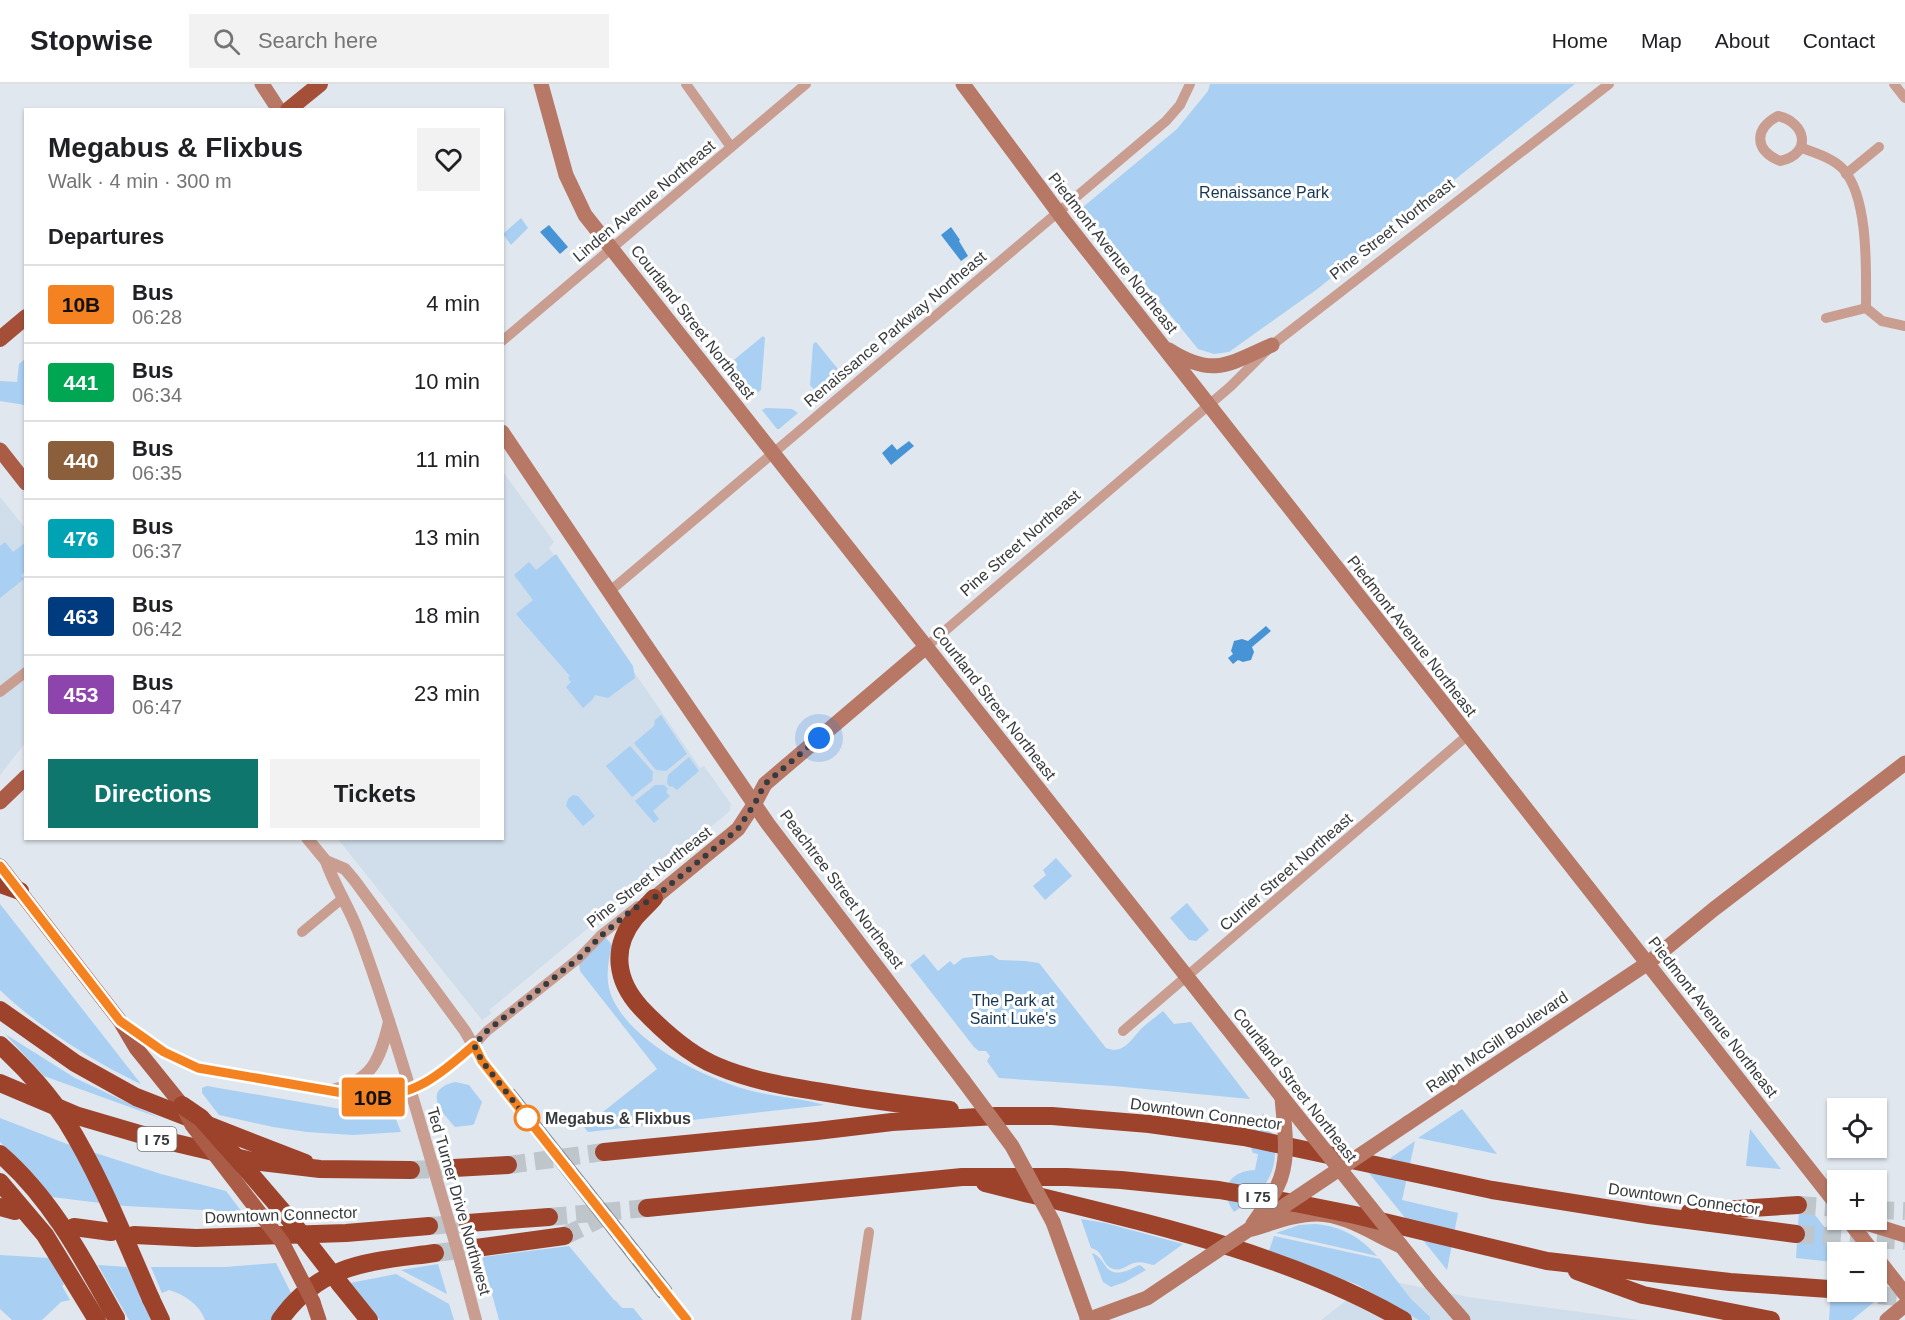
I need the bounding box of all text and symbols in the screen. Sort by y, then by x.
search box [189,14,609,68]
text: Stopwise [30,25,153,56]
icon: search [210,25,243,58]
text: Search here [258,28,378,53]
text: Home [1552,29,1608,52]
text: Map [1641,29,1682,52]
text: About [1715,29,1770,52]
text: Contact [1803,29,1875,52]
button: heart [417,128,480,191]
text: Megabus & Flixbus [48,132,303,163]
street label: Linden Avenue Northeast [570,136,719,265]
street label: Piedmont Avenue Northeast [1045,169,1181,337]
text: Walk · 4 min · 300 m [48,170,232,192]
street label: Pine Street Northeast [1326,175,1458,283]
park label: Renaissance Park [1199,184,1330,201]
text: Departures [48,224,164,249]
street label: Courtland Street Northeast [628,242,759,403]
street label: Renaissance Parkway Northeast [801,248,990,410]
text: Bus [132,280,174,305]
text: 4 min [426,291,480,316]
text: 10B [62,293,100,316]
text: 06:28 [132,306,182,328]
text: Bus [132,358,174,383]
text: 10 min [414,369,480,394]
text: 441 [63,371,99,394]
text: 06:34 [132,384,182,406]
text: Bus [132,436,174,461]
text: 11 min [416,447,480,472]
text: 440 [63,449,99,472]
text: 06:35 [132,462,182,484]
street label: Pine Street Northeast [957,486,1084,600]
text: Bus [132,514,174,539]
text: 13 min [414,525,480,550]
text: 476 [63,527,99,550]
text: 06:37 [132,540,182,562]
street label: Piedmont Avenue Northeast [1344,552,1480,720]
text: Bus [132,592,174,617]
text: 18 min [414,603,480,628]
text: 463 [63,605,99,628]
text: 06:42 [132,618,182,640]
street label: Courtland Street Northeast [929,623,1060,784]
text: Bus [132,670,174,695]
text: 23 min [414,681,480,706]
text: 453 [63,683,99,706]
text: 06:47 [132,696,182,718]
your location [804,723,834,753]
button: Directions [48,759,258,828]
button: Tickets [270,759,480,828]
street label: Peachtree Street Northeast [777,806,907,972]
street label: Currier Street Northeast [1216,810,1356,934]
street label: Pine Street Northeast [583,823,715,931]
street label: Piedmont Avenue Northeast [1645,933,1781,1101]
street label: Ralph McGill Boulevard [1423,988,1571,1096]
park label: The Park at Saint Luke's [970,992,1056,1027]
street label: Courtland Street Northeast [1230,1005,1361,1166]
line badge: 10B [338,1078,407,1116]
text: 10B [354,1086,392,1109]
street label: Downtown Connector [1129,1095,1284,1133]
map controls [1827,1098,1887,1302]
button: locate [1827,1098,1887,1158]
street label: Ted Turner Drive Northwest [424,1105,494,1297]
marker: Megabus & Flixbus [514,1105,540,1131]
place label: Megabus & Flixbus [545,1110,691,1127]
road number: I 75 [138,1127,176,1151]
button: + [1827,1170,1887,1230]
street label: Downtown Connector [1607,1180,1762,1218]
road number: I 75 [1238,1184,1278,1208]
street label: Downtown Connector [204,1204,358,1226]
button: − [1827,1242,1887,1302]

